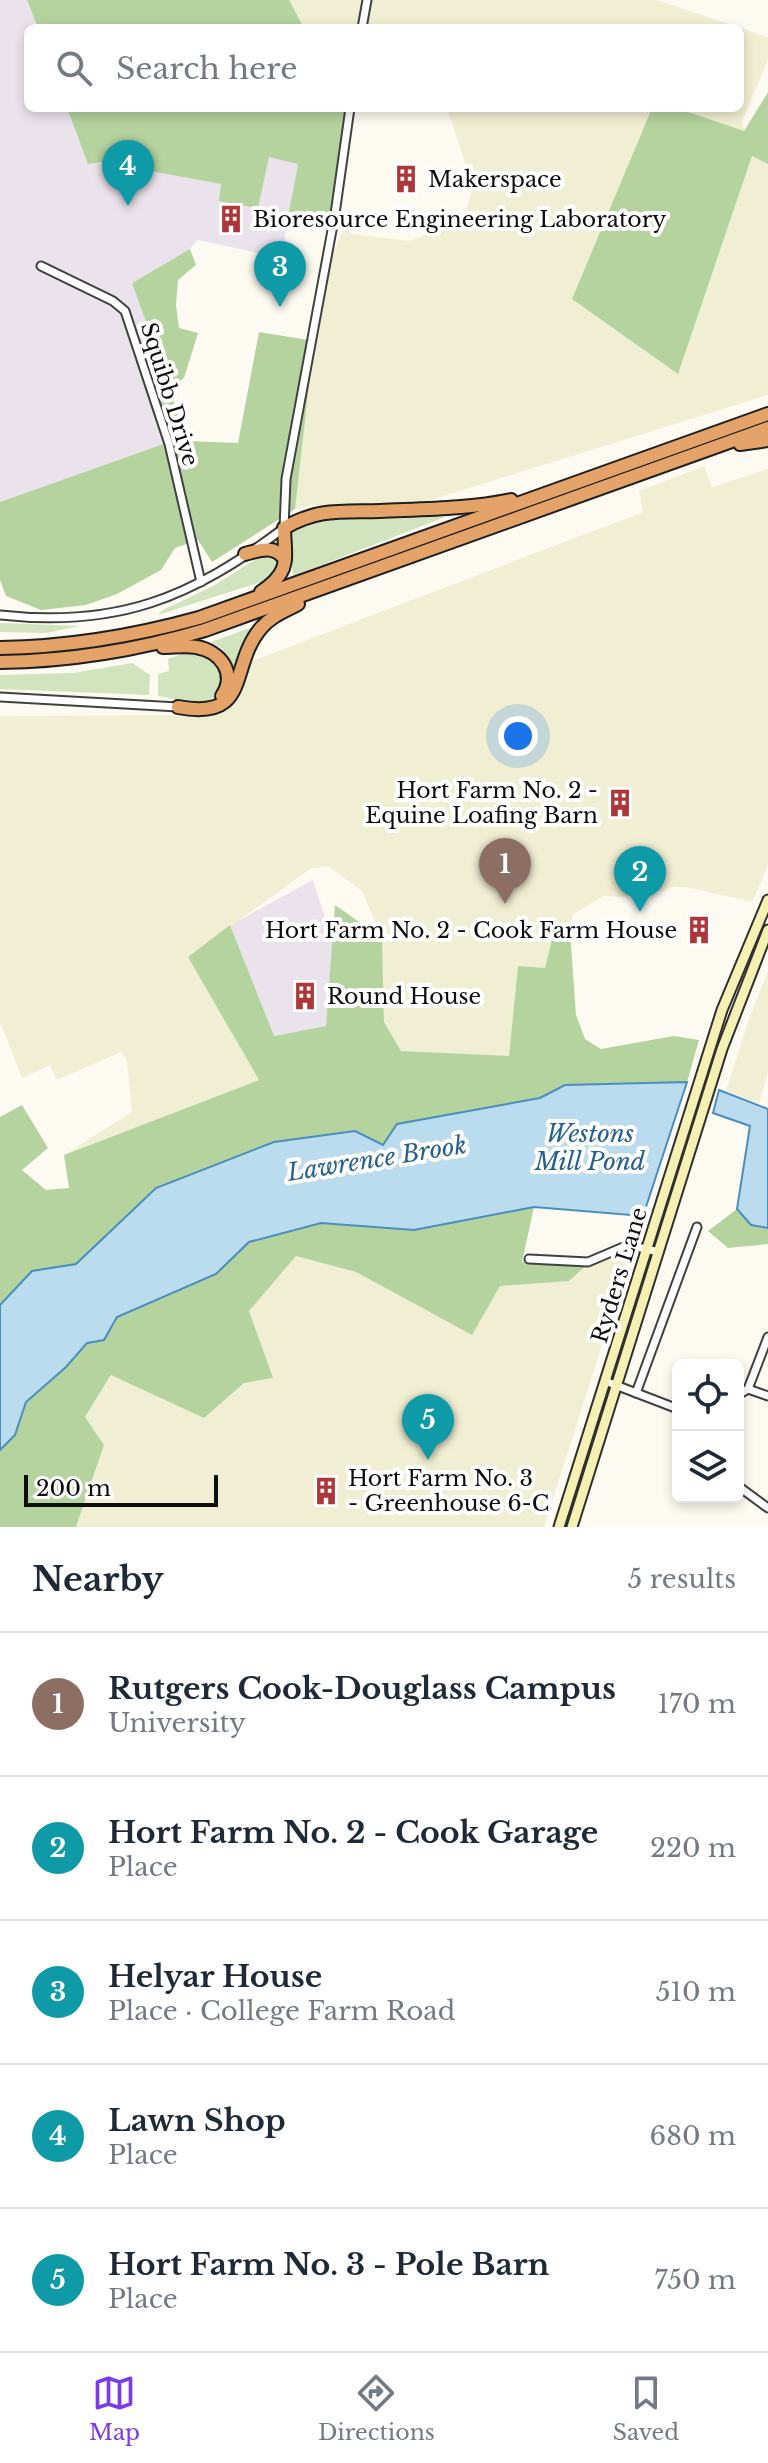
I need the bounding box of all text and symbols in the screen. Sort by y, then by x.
search box [24,24,744,112]
icon: search [52,46,96,90]
text: Search here [116,50,297,87]
pin: 4 [102,140,154,206]
building icon: Makerspace [391,164,421,194]
place label: Makerspace [428,166,562,193]
building icon: Bioresource Engineering Laboratory [216,204,246,234]
place label: Bioresource Engineering Laboratory [253,206,666,233]
pin: 3 [254,241,306,307]
street label: Squibb Drive [135,319,204,469]
your location [498,716,538,756]
place label: Hort Farm No. 2 - Equine Loafing Barn [365,777,598,829]
building icon: Hort Farm No. 2 - Equine Loafing Barn [605,788,635,818]
pin: 1 [479,838,531,904]
pin: 2 [614,846,666,912]
building icon: Hort Farm No. 2 - Cook Farm House [684,915,714,945]
place label: Hort Farm No. 2 - Cook Farm House [265,917,677,944]
building icon: Round House [290,981,320,1011]
place label: Round House [327,983,481,1010]
water label: Westons Mill Pond [534,1119,646,1176]
water label: Lawrence Brook [284,1130,469,1187]
street label: Ryders Lane [586,1204,653,1346]
map controls [672,1359,744,1503]
button: locate [672,1359,744,1431]
pin: 5 [402,1394,454,1460]
button: layers [672,1431,744,1503]
place label: Hort Farm No. 3 - Greenhouse 6-C [348,1465,549,1517]
scale bar [24,1471,218,1507]
text: 200 m [36,1475,111,1502]
building icon: Hort Farm No. 3 - Greenhouse 6-C [311,1476,341,1506]
text: Nearby [32,1558,164,1600]
text: 5 results [627,1563,736,1595]
text: Rutgers Cook-Douglass Campus [108,1670,616,1707]
text: 1 [52,1688,64,1720]
text: 170 m [657,1688,736,1720]
text: University [108,1707,246,1739]
text: Hort Farm No. 2 - Cook Garage [108,1814,598,1851]
text: 2 [50,1832,66,1864]
text: 220 m [650,1832,736,1864]
text: Place [108,1851,178,1883]
text: Helyar House [108,1958,322,1995]
text: 3 [50,1976,66,2008]
text: 510 m [656,1976,736,2008]
text: Place · College Farm Road [108,1995,455,2027]
text: Lawn Shop [108,2102,286,2139]
text: 4 [49,2120,67,2152]
text: 680 m [650,2120,736,2152]
text: Place [108,2139,178,2171]
text: Hort Farm No. 3 - Pole Barn [108,2246,549,2283]
text: 5 [50,2264,66,2296]
text: 750 m [655,2264,736,2296]
text: Place [108,2283,178,2315]
tab: Map [89,2371,140,2446]
tab: Directions [318,2371,435,2446]
tab: Saved [613,2371,679,2446]

